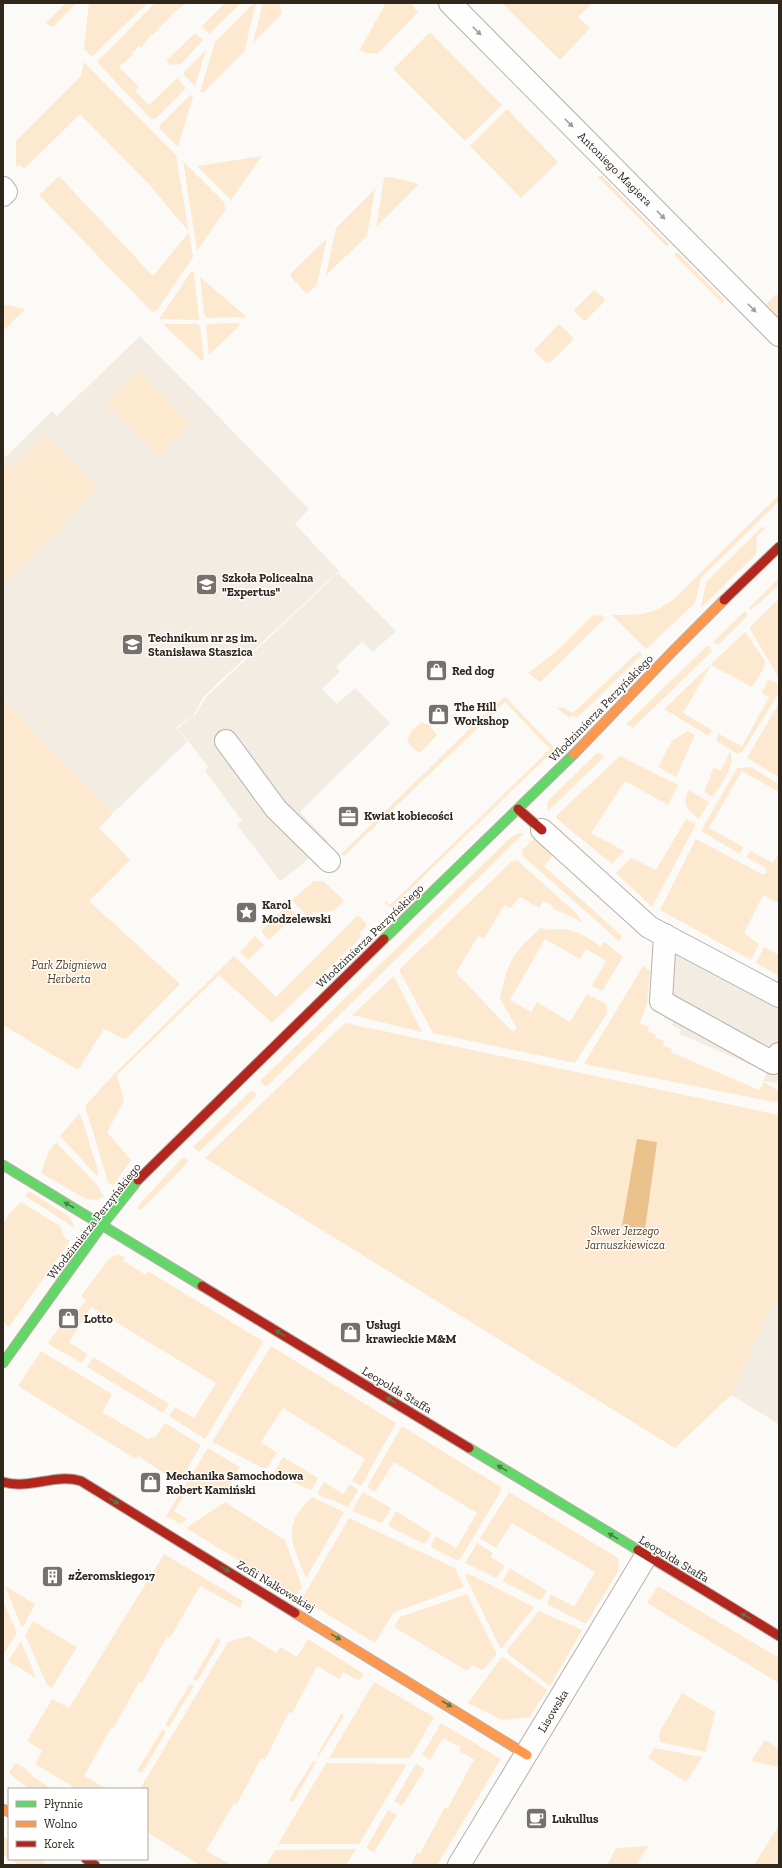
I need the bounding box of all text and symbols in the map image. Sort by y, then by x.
one-way arrow [472,26,482,36]
one-way arrow [564,118,574,127]
street label: Antoniego Magiera [575,129,655,209]
one-way arrow [656,210,666,220]
one-way arrow [747,303,757,313]
place label: Szkoła Policealna "Expertus" [222,571,313,599]
school or university icon: Szkoła Policealna "Expertus" [194,572,220,598]
place label: Technikum nr 25 im. Stanisława Staszica [148,631,257,659]
school or university icon: Technikum nr 25 im. Stanisława Staszica [120,632,146,658]
street label: Włodzimierza Perzyńskiego [546,651,656,765]
shop icon: Red dog [424,658,450,684]
place label: Red dog [452,664,495,678]
place label: The Hill Workshop [454,700,509,728]
shop icon: The Hill Workshop [426,701,452,727]
office icon: Kwiat kobiecości [335,803,361,829]
place label: Kwiat kobiecości [364,809,454,823]
street label: Włodzimierza Perzyńskiego [313,881,427,991]
place label: Karol Modzelewski [262,898,331,926]
place icon: Karol Modzelewski [234,899,260,925]
park label: Park Zbigniewa Herberta [31,958,107,986]
street label: Włodzimierza Perzyńskiego [44,1160,144,1282]
one-way arrow [63,1201,75,1208]
park label: Skwer Jerzego Jarnuszkiewicza [584,1224,665,1252]
shop icon: Lotto [56,1306,82,1332]
place label: Lotto [84,1312,114,1326]
place label: Usługi krawieckie M&M [366,1318,456,1346]
shop icon: Usługi krawieckie M&M [337,1319,363,1345]
one-way arrow [274,1329,286,1336]
street label: Leopolda Staffa [359,1364,435,1417]
one-way arrow [385,1397,397,1404]
one-way arrow [497,1464,507,1472]
place label: Mechanika Samochodowa Robert Kamiński [166,1469,303,1497]
shop icon: Mechanika Samochodowa Robert Kamiński [137,1470,163,1496]
one-way arrow [109,1497,119,1505]
one-way arrow [607,1532,619,1539]
street label: Leopolda Staffa [636,1533,712,1586]
street label: Zofii Nałkowskiej [234,1557,317,1616]
building icon: #Żeromskiego17 [39,1563,65,1589]
one-way arrow [219,1565,231,1572]
place label: #Żeromskiego17 [68,1569,155,1583]
one-way arrow [741,1612,751,1620]
one-way arrow [330,1633,342,1640]
street label: Lisowska [535,1687,571,1735]
one-way arrow [441,1701,453,1708]
legend [8,1788,148,1860]
text: Płynnie [44,1797,83,1811]
cafe icon: Lukullus [523,1806,549,1832]
place label: Lukullus [552,1812,599,1826]
text: Wolno [44,1817,77,1831]
text: Korek [44,1837,75,1851]

